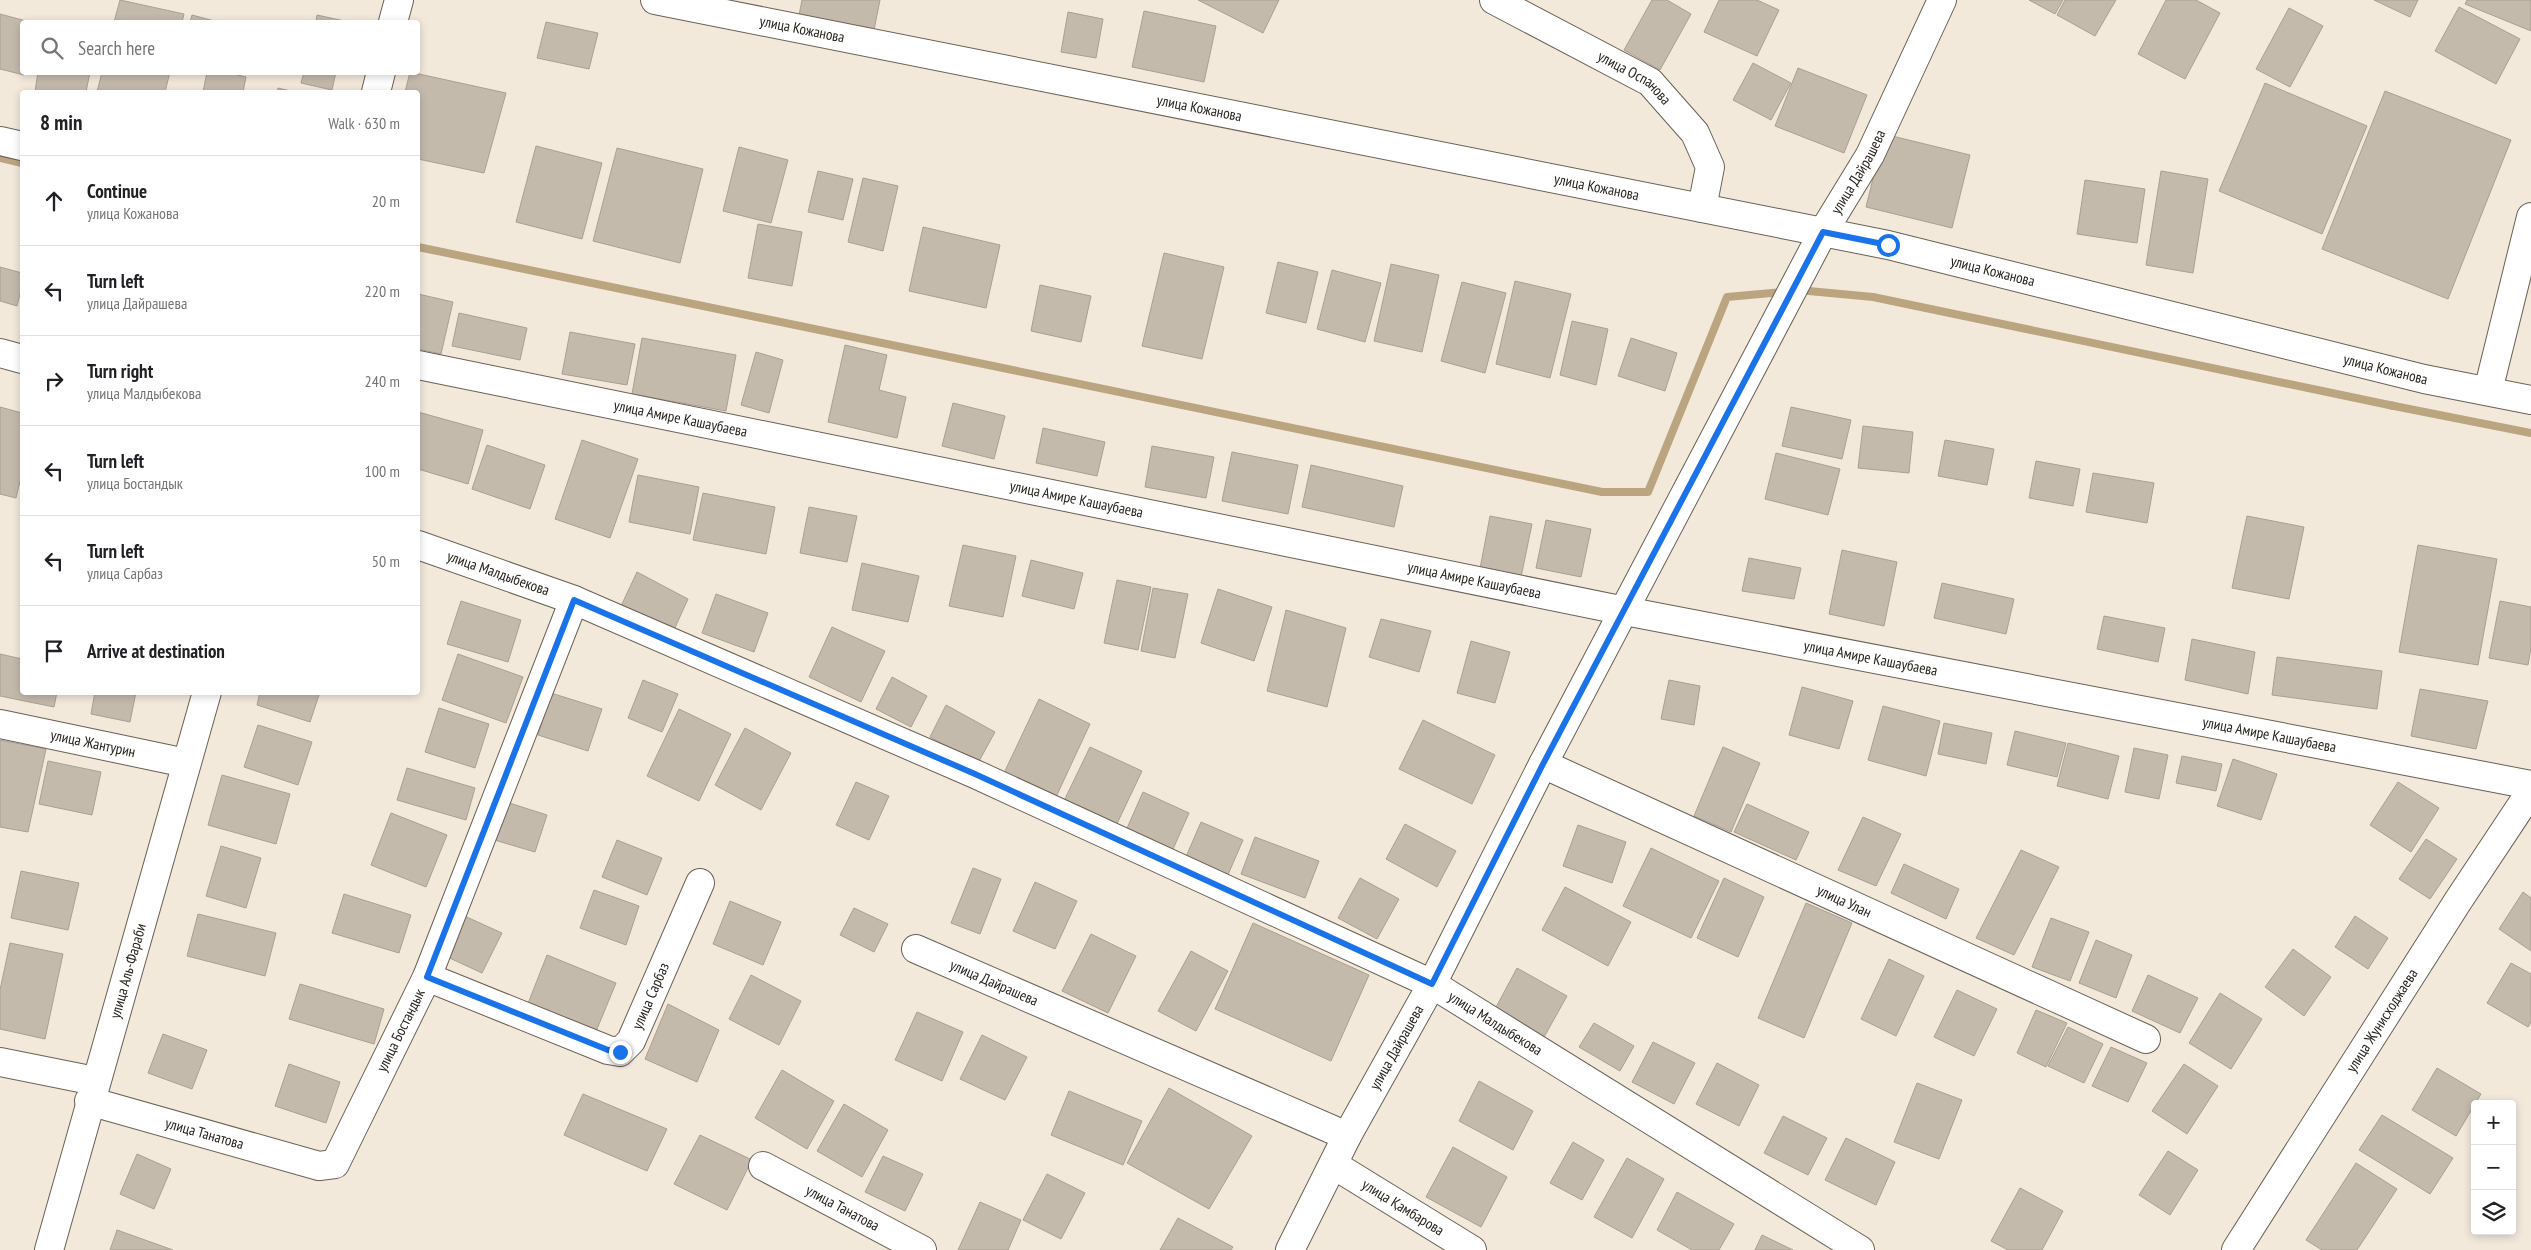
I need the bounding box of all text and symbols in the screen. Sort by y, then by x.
street label: улица Кожанова [758,11,846,46]
search box [20,20,420,75]
icon: search [38,34,66,62]
text: Search here [78,36,155,60]
street label: улица Оспанова [1595,46,1676,108]
street label: улица Кожанова [1155,90,1244,125]
text: 8 min [40,109,82,136]
text: Walk · 630 m [328,113,400,133]
street label: улица Дайрашева [1826,127,1889,217]
street label: улица Кожанова [1553,169,1641,204]
text: Continue [87,179,147,203]
icon: ahead [40,187,68,215]
text: 20 m [372,191,400,211]
text: улица Кожанова [87,203,179,223]
route start [1877,234,1900,257]
street label: улица Кожанова [1949,251,2037,290]
text: Turn left [87,269,144,293]
icon: left [40,277,68,305]
text: 220 m [365,281,400,301]
text: улица Дайрашева [87,293,187,313]
street label: улица Кожанова [2342,349,2429,389]
text: Turn right [87,359,153,383]
icon: right [40,367,68,395]
text: 240 m [365,371,400,391]
text: улица Малдыбекова [87,383,201,403]
street label: улица Амире Кашаубаева [612,395,749,441]
text: Turn left [87,449,144,473]
icon: left [40,457,68,485]
text: 100 m [365,461,400,481]
text: улица Бостандык [87,473,183,493]
street label: улица Амире Кашаубаева [1008,476,1145,522]
text: Turn left [87,539,144,563]
street label: улица Малдыбекова [445,546,552,600]
icon: left [40,547,68,575]
text: 50 m [372,551,400,571]
street label: улица Амире Кашаубаева [1406,557,1543,603]
text: улица Сарбаз [87,563,163,583]
street label: улица Амире Кашаубаева [1802,636,1939,680]
icon: arrive [40,637,68,665]
text: Arrive at destination [87,639,225,663]
street label: улица Амире Кашаубаева [2201,712,2338,756]
street label: улица Жантурин [49,725,137,761]
street label: улица Улан [1814,880,1875,922]
street label: улица Аль-Фараби [105,921,150,1021]
street label: улица Дайрашева [947,955,1041,1010]
street label: улица Сарбаз [627,959,673,1032]
street label: улица Жунисходжаева [2342,965,2422,1076]
street label: улица Бостандык [372,985,429,1075]
street label: улица Малдыбекова [1445,987,1546,1059]
street label: улица Дайрашева [1365,1001,1427,1093]
route end [609,1041,632,1064]
map controls [2471,1100,2516,1235]
button: + [2471,1100,2516,1145]
street label: улица Танатова [163,1113,246,1153]
button: − [2471,1145,2516,1190]
street label: улица Қамбарова [1359,1175,1448,1240]
street label: улица Танатова [803,1180,883,1235]
button: layers [2471,1190,2516,1235]

